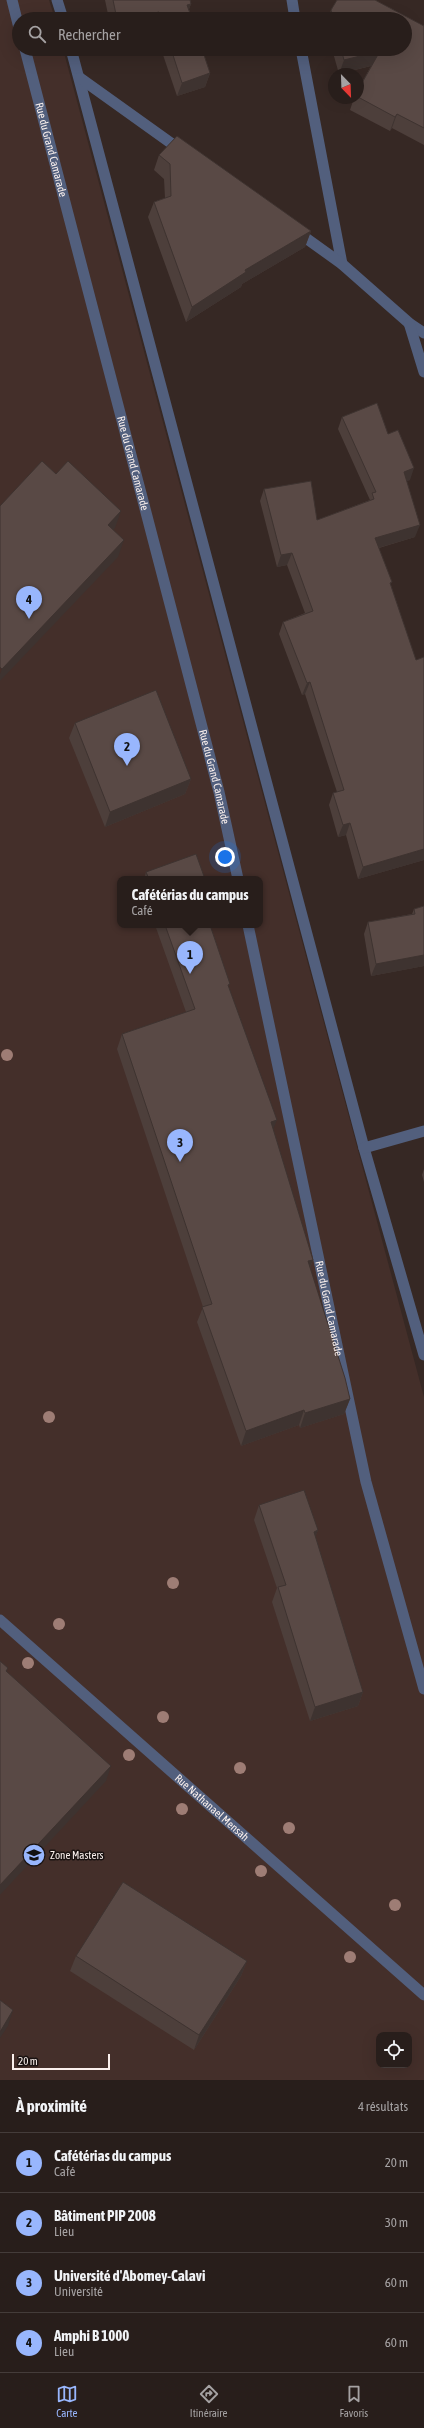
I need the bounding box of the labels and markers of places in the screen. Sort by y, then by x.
pin: 4 [16,586,42,619]
pin: 2 [114,733,140,766]
pin: 1 [177,941,203,974]
pin: 3 [167,1129,193,1162]
school or university icon: Zone Masters [21,1842,47,1868]
place label: Zone Masters [50,1849,104,1861]

